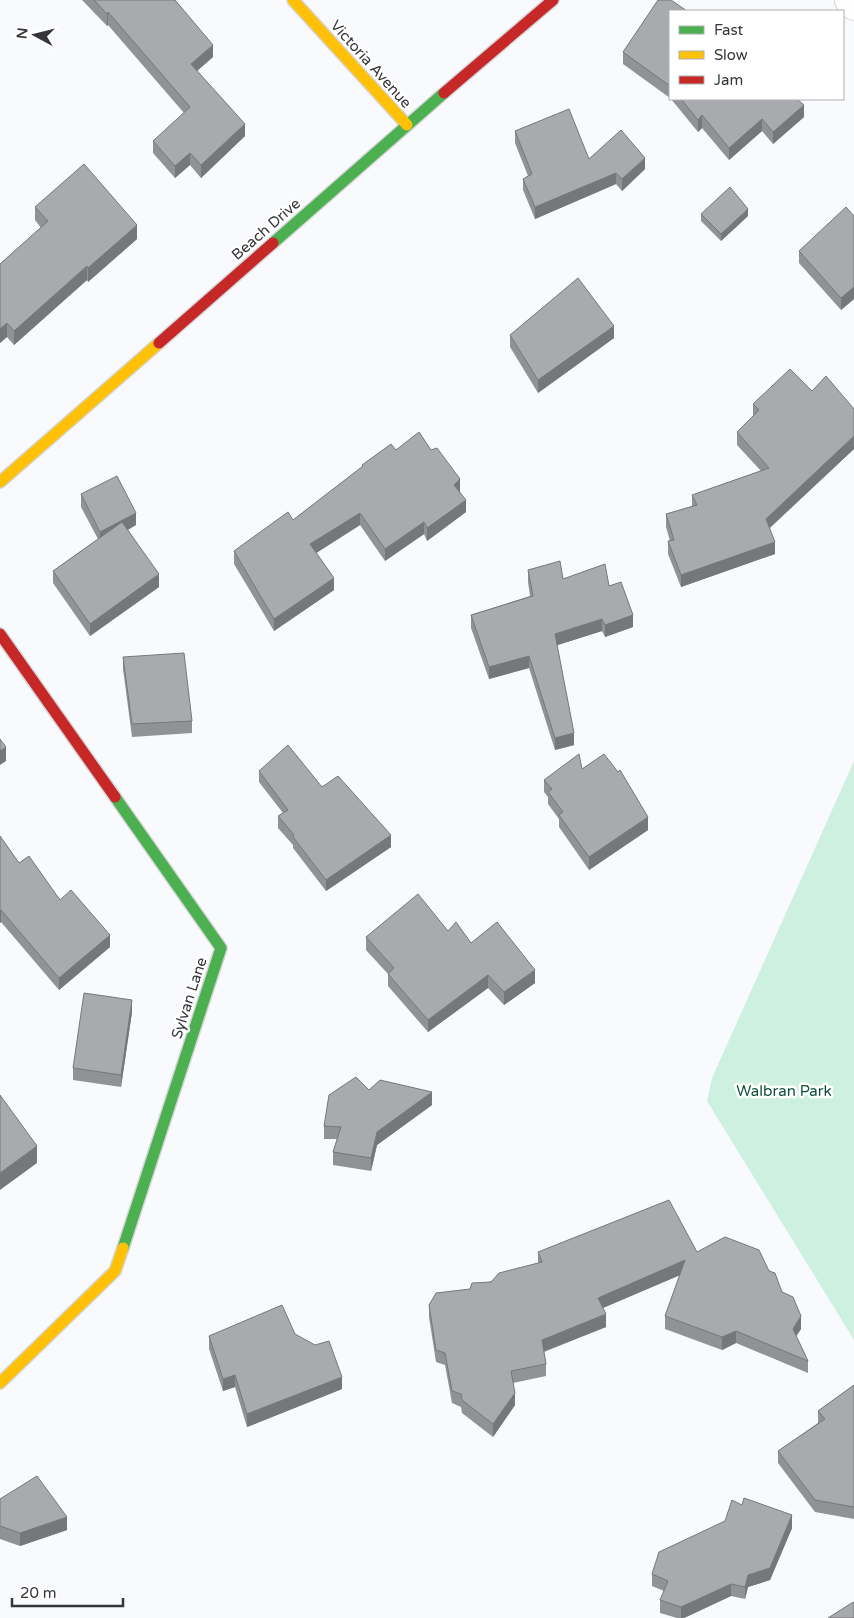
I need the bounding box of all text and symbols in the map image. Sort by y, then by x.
north arrow [10,10,60,60]
legend [669,10,844,100]
street label: Victoria Avenue [327,16,415,112]
text: Fast [714,21,744,39]
text: N [13,27,32,40]
text: Slow [714,46,748,64]
text: Jam [714,71,743,89]
street label: Beach Drive [228,194,304,264]
street label: Sylvan Lane [167,955,211,1041]
park label: Walbran Park [736,1082,832,1100]
scale bar [12,1576,124,1608]
text: 20 m [20,1584,57,1602]

